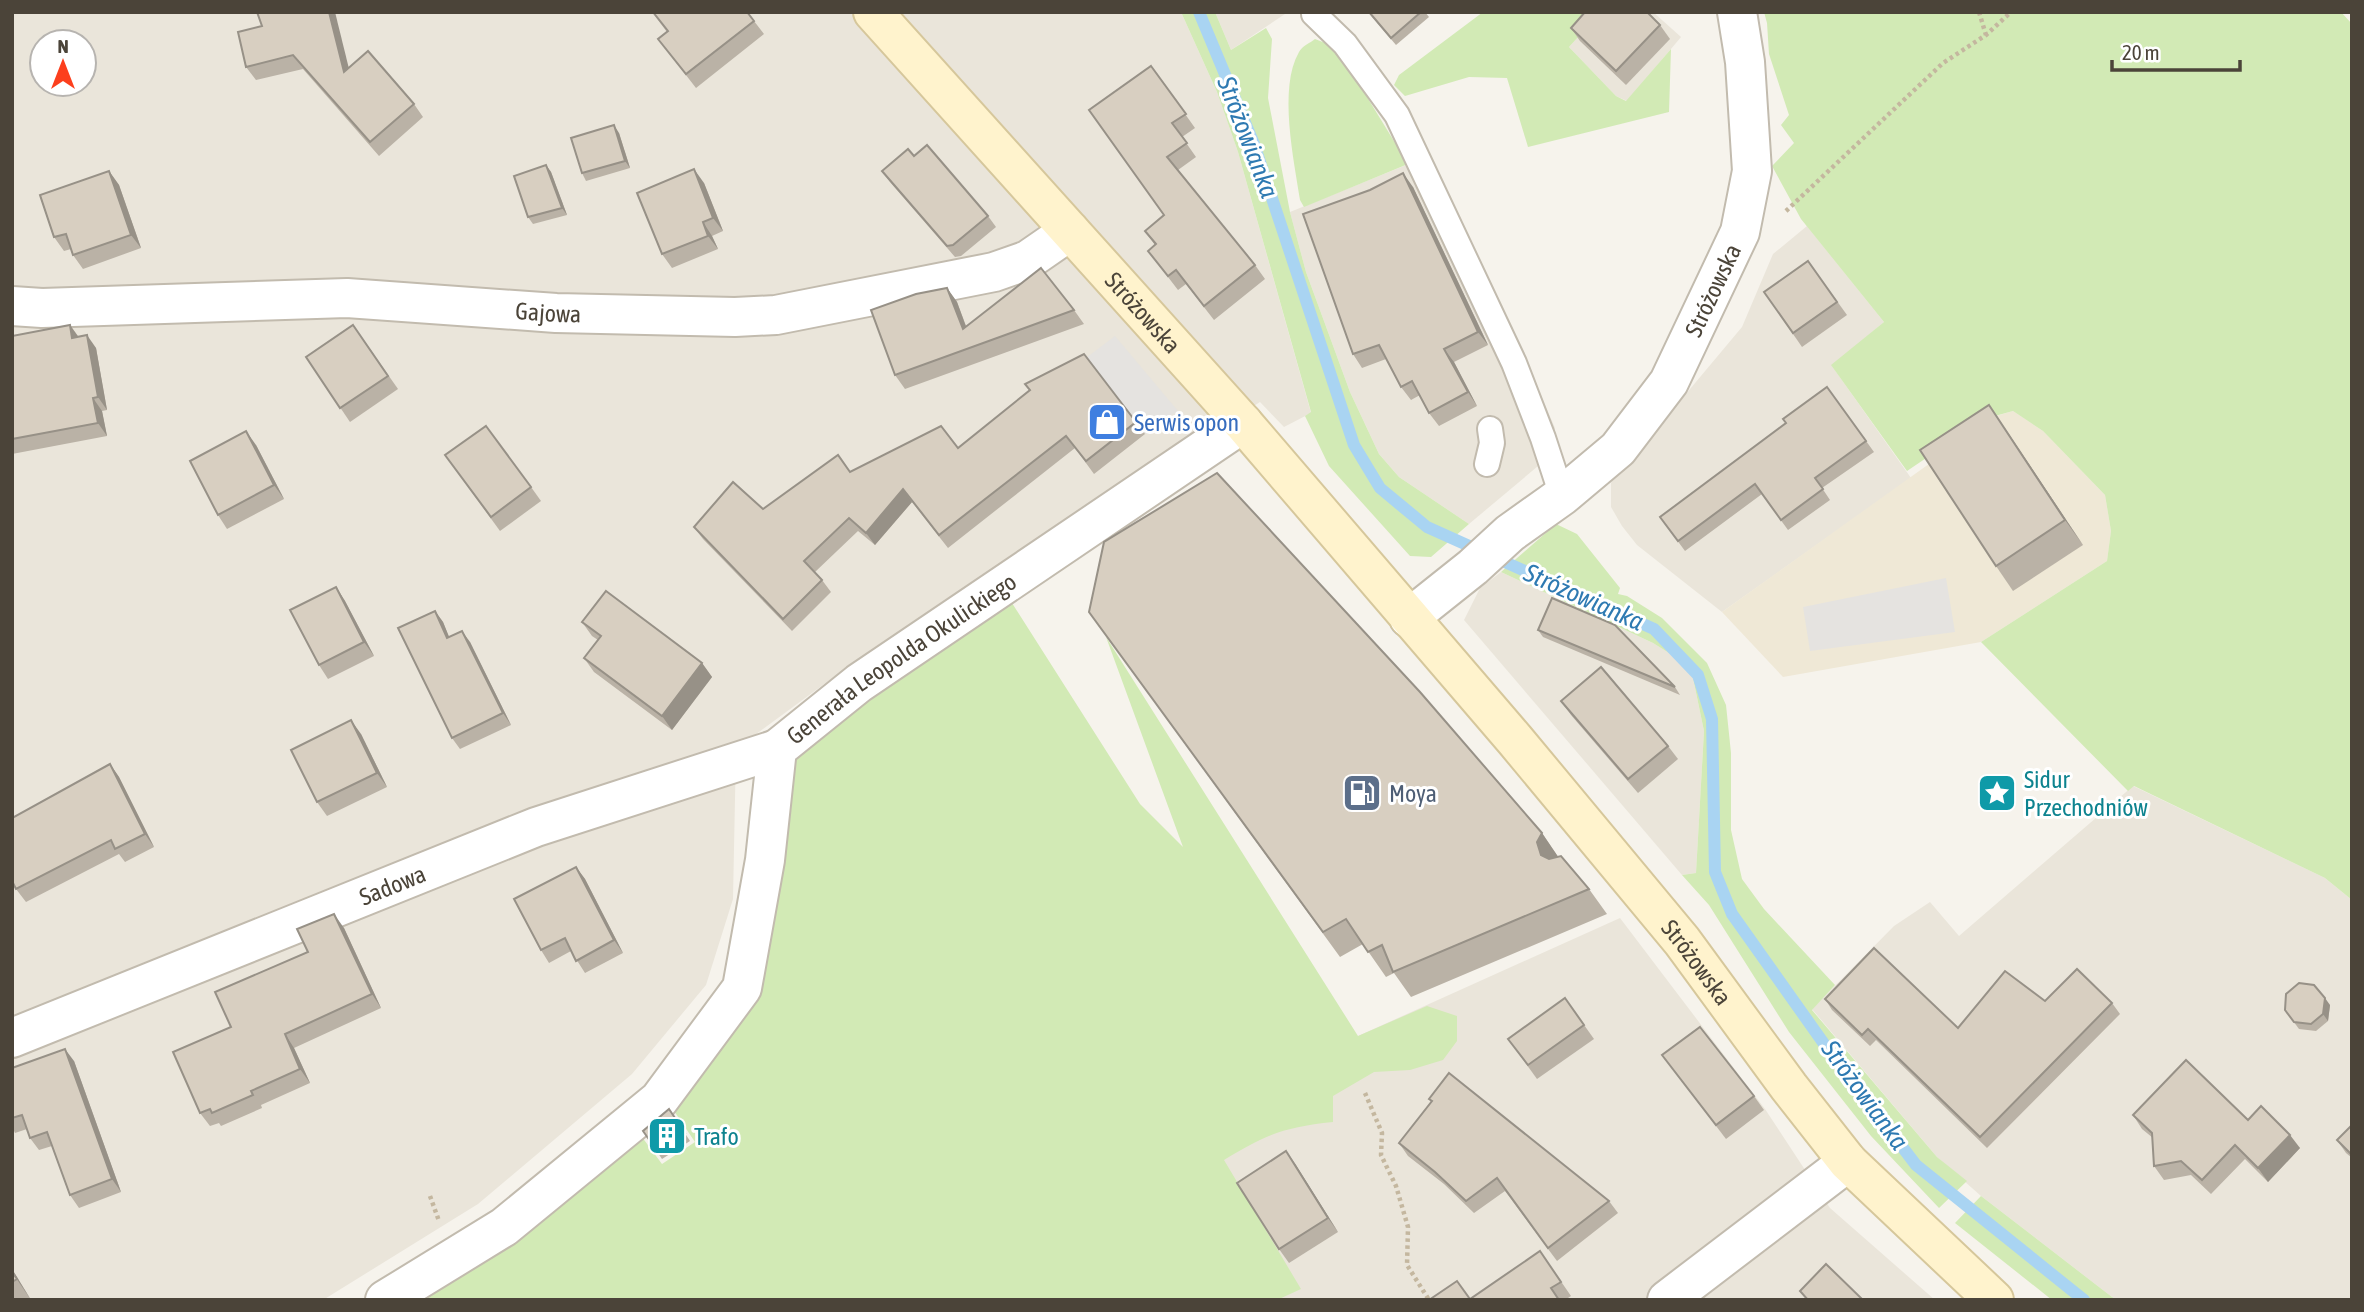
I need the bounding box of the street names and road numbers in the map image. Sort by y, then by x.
street label: Stróżowska [1679,239,1746,341]
street label: Stróżowska [1100,266,1187,358]
street label: Gajowa [514,297,581,327]
street label: Generała Leopolda Okulickiego [781,567,1021,749]
street label: Sadowa [355,859,429,910]
street label: Stróżowska [1657,914,1738,1010]

